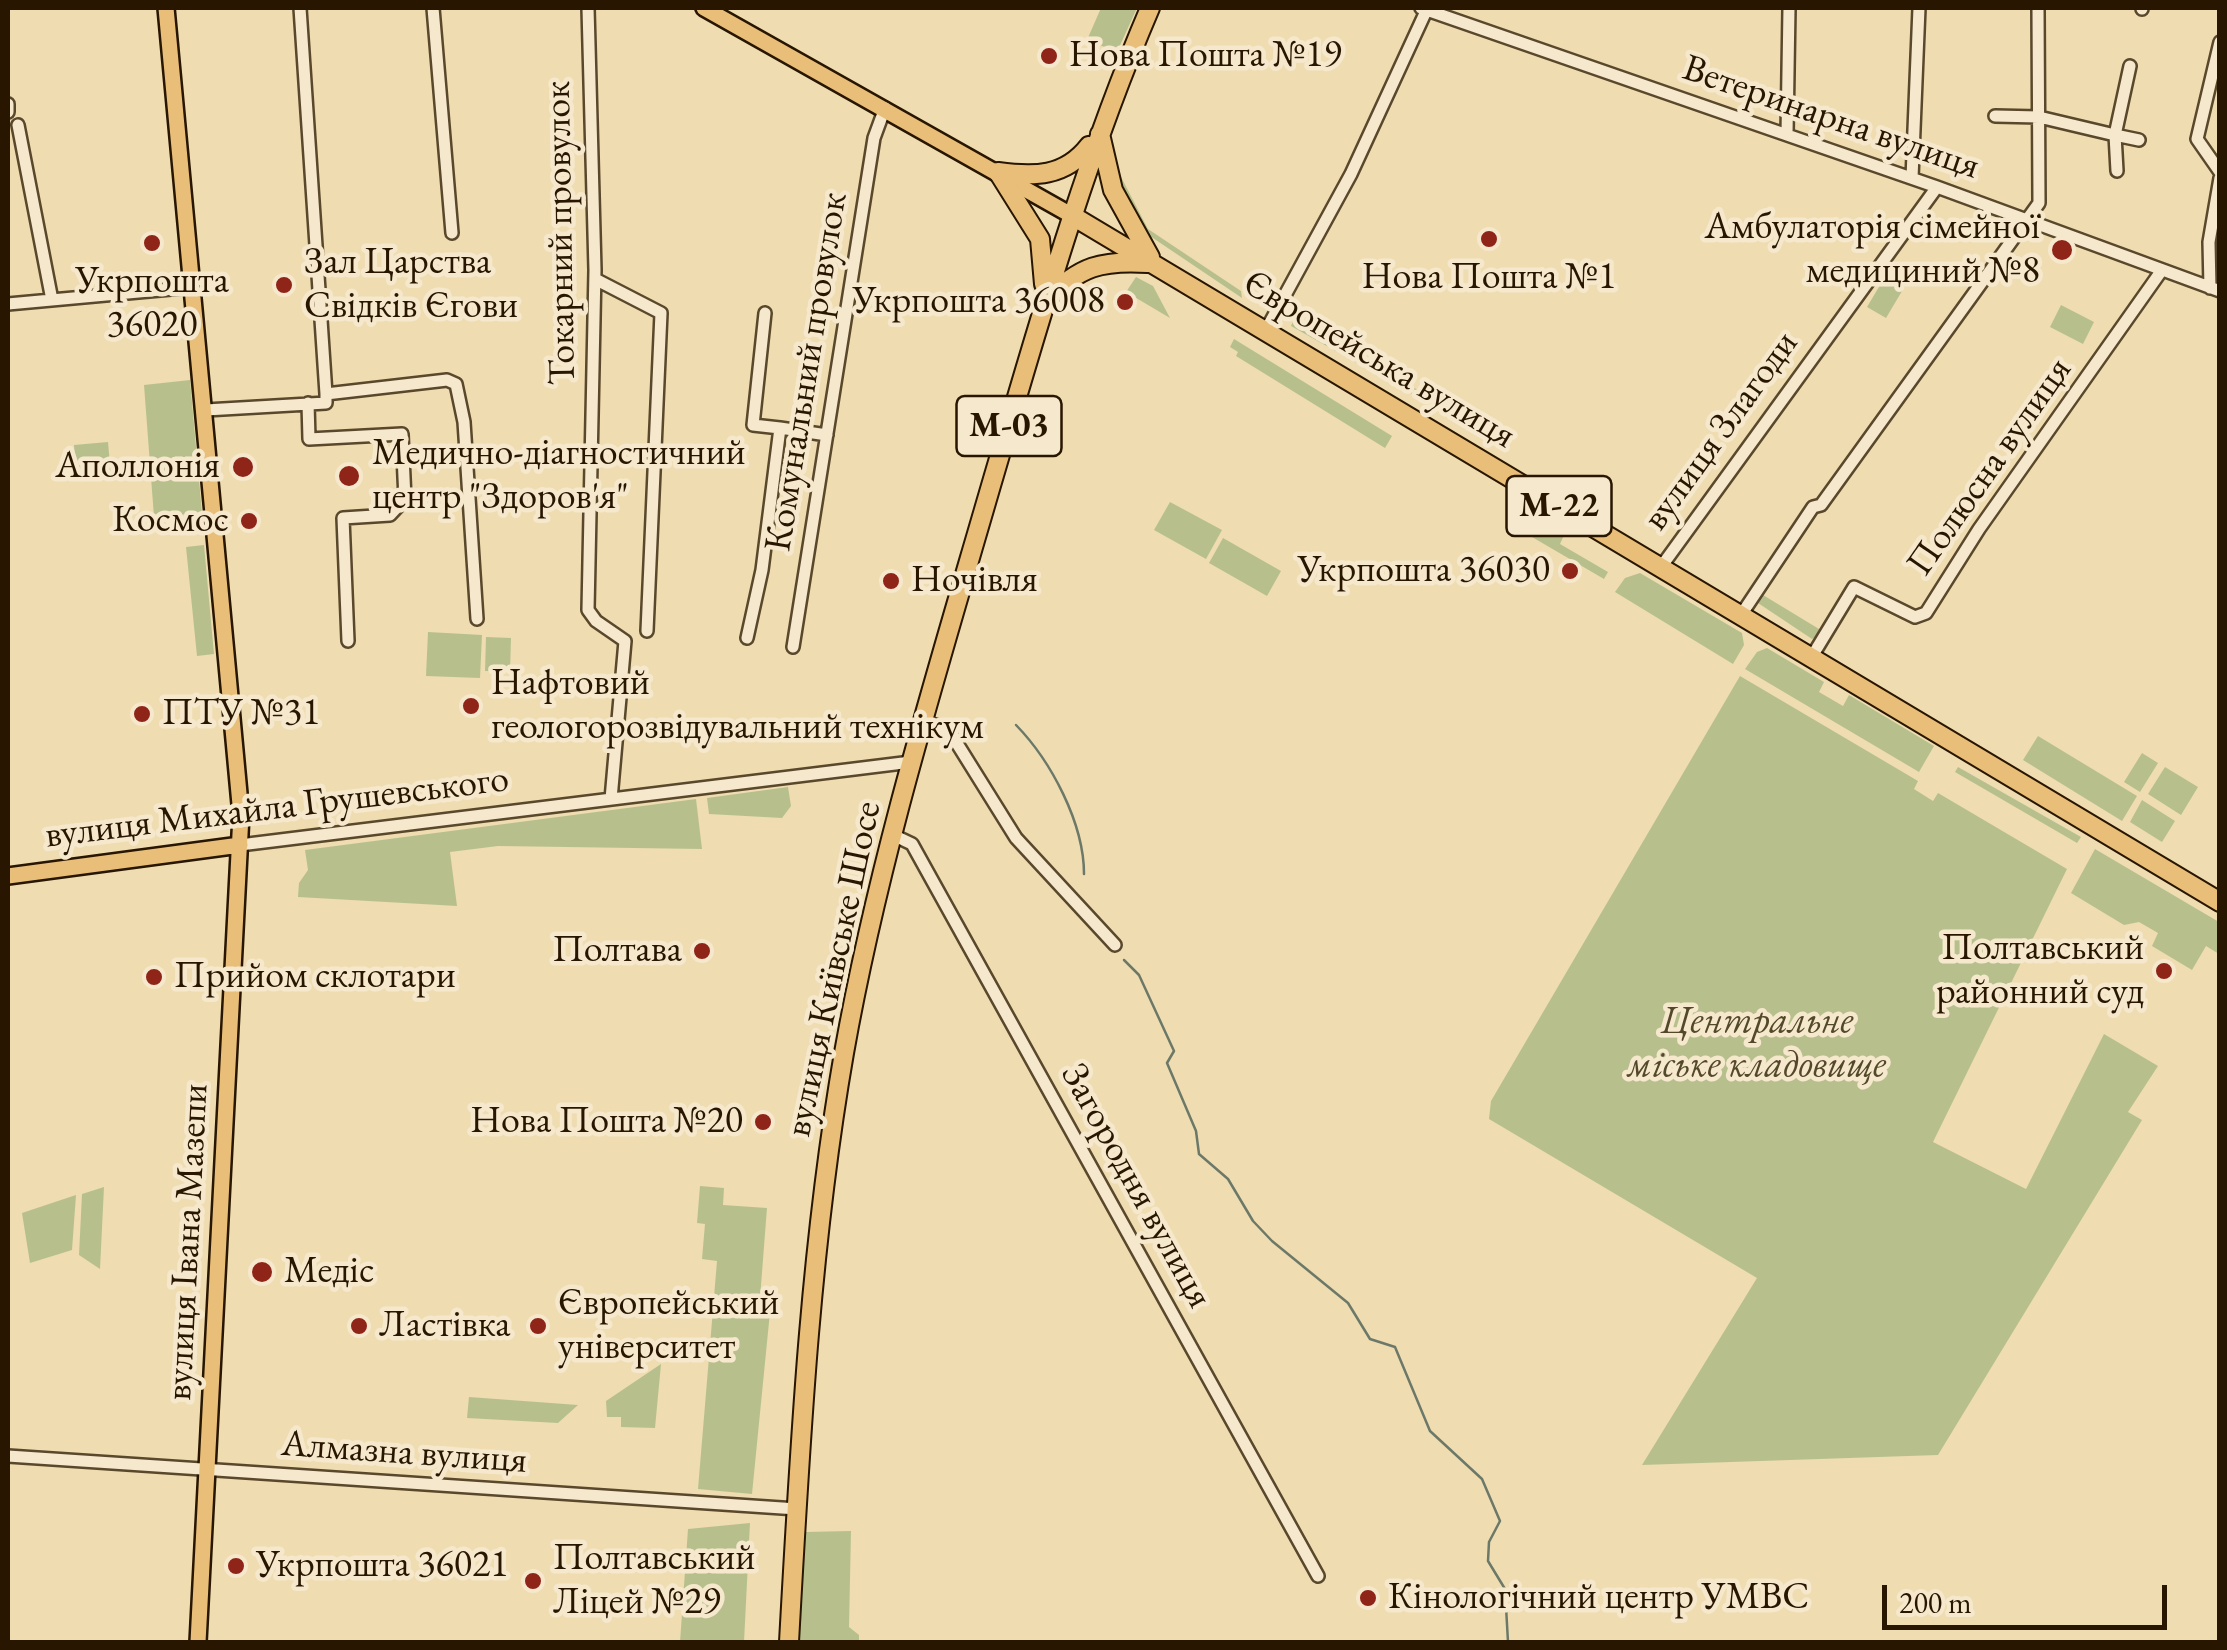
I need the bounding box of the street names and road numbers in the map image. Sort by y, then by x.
street label: Ветеринарна вулиця [1677,46,1985,190]
street label: Токарний провулок [536,80,586,386]
street label: Комунальний провулок [756,189,858,555]
street label: Європейська вулиця [1235,261,1523,459]
street label: вулиця Злагоди [1633,322,1809,540]
street label: Полюсна вулиця [1898,349,2082,585]
road number: М-03 [956,396,1062,456]
road number: М-22 [1506,476,1612,536]
street label: вулиця Михайла Грушевського [43,757,511,859]
street label: вулиця Київське Шосе [776,797,892,1141]
street label: Загородня вулиця [1050,1056,1222,1316]
street label: вулиця Івана Мазепи [157,1082,219,1402]
street label: Алмазна вулиця [280,1422,528,1484]

